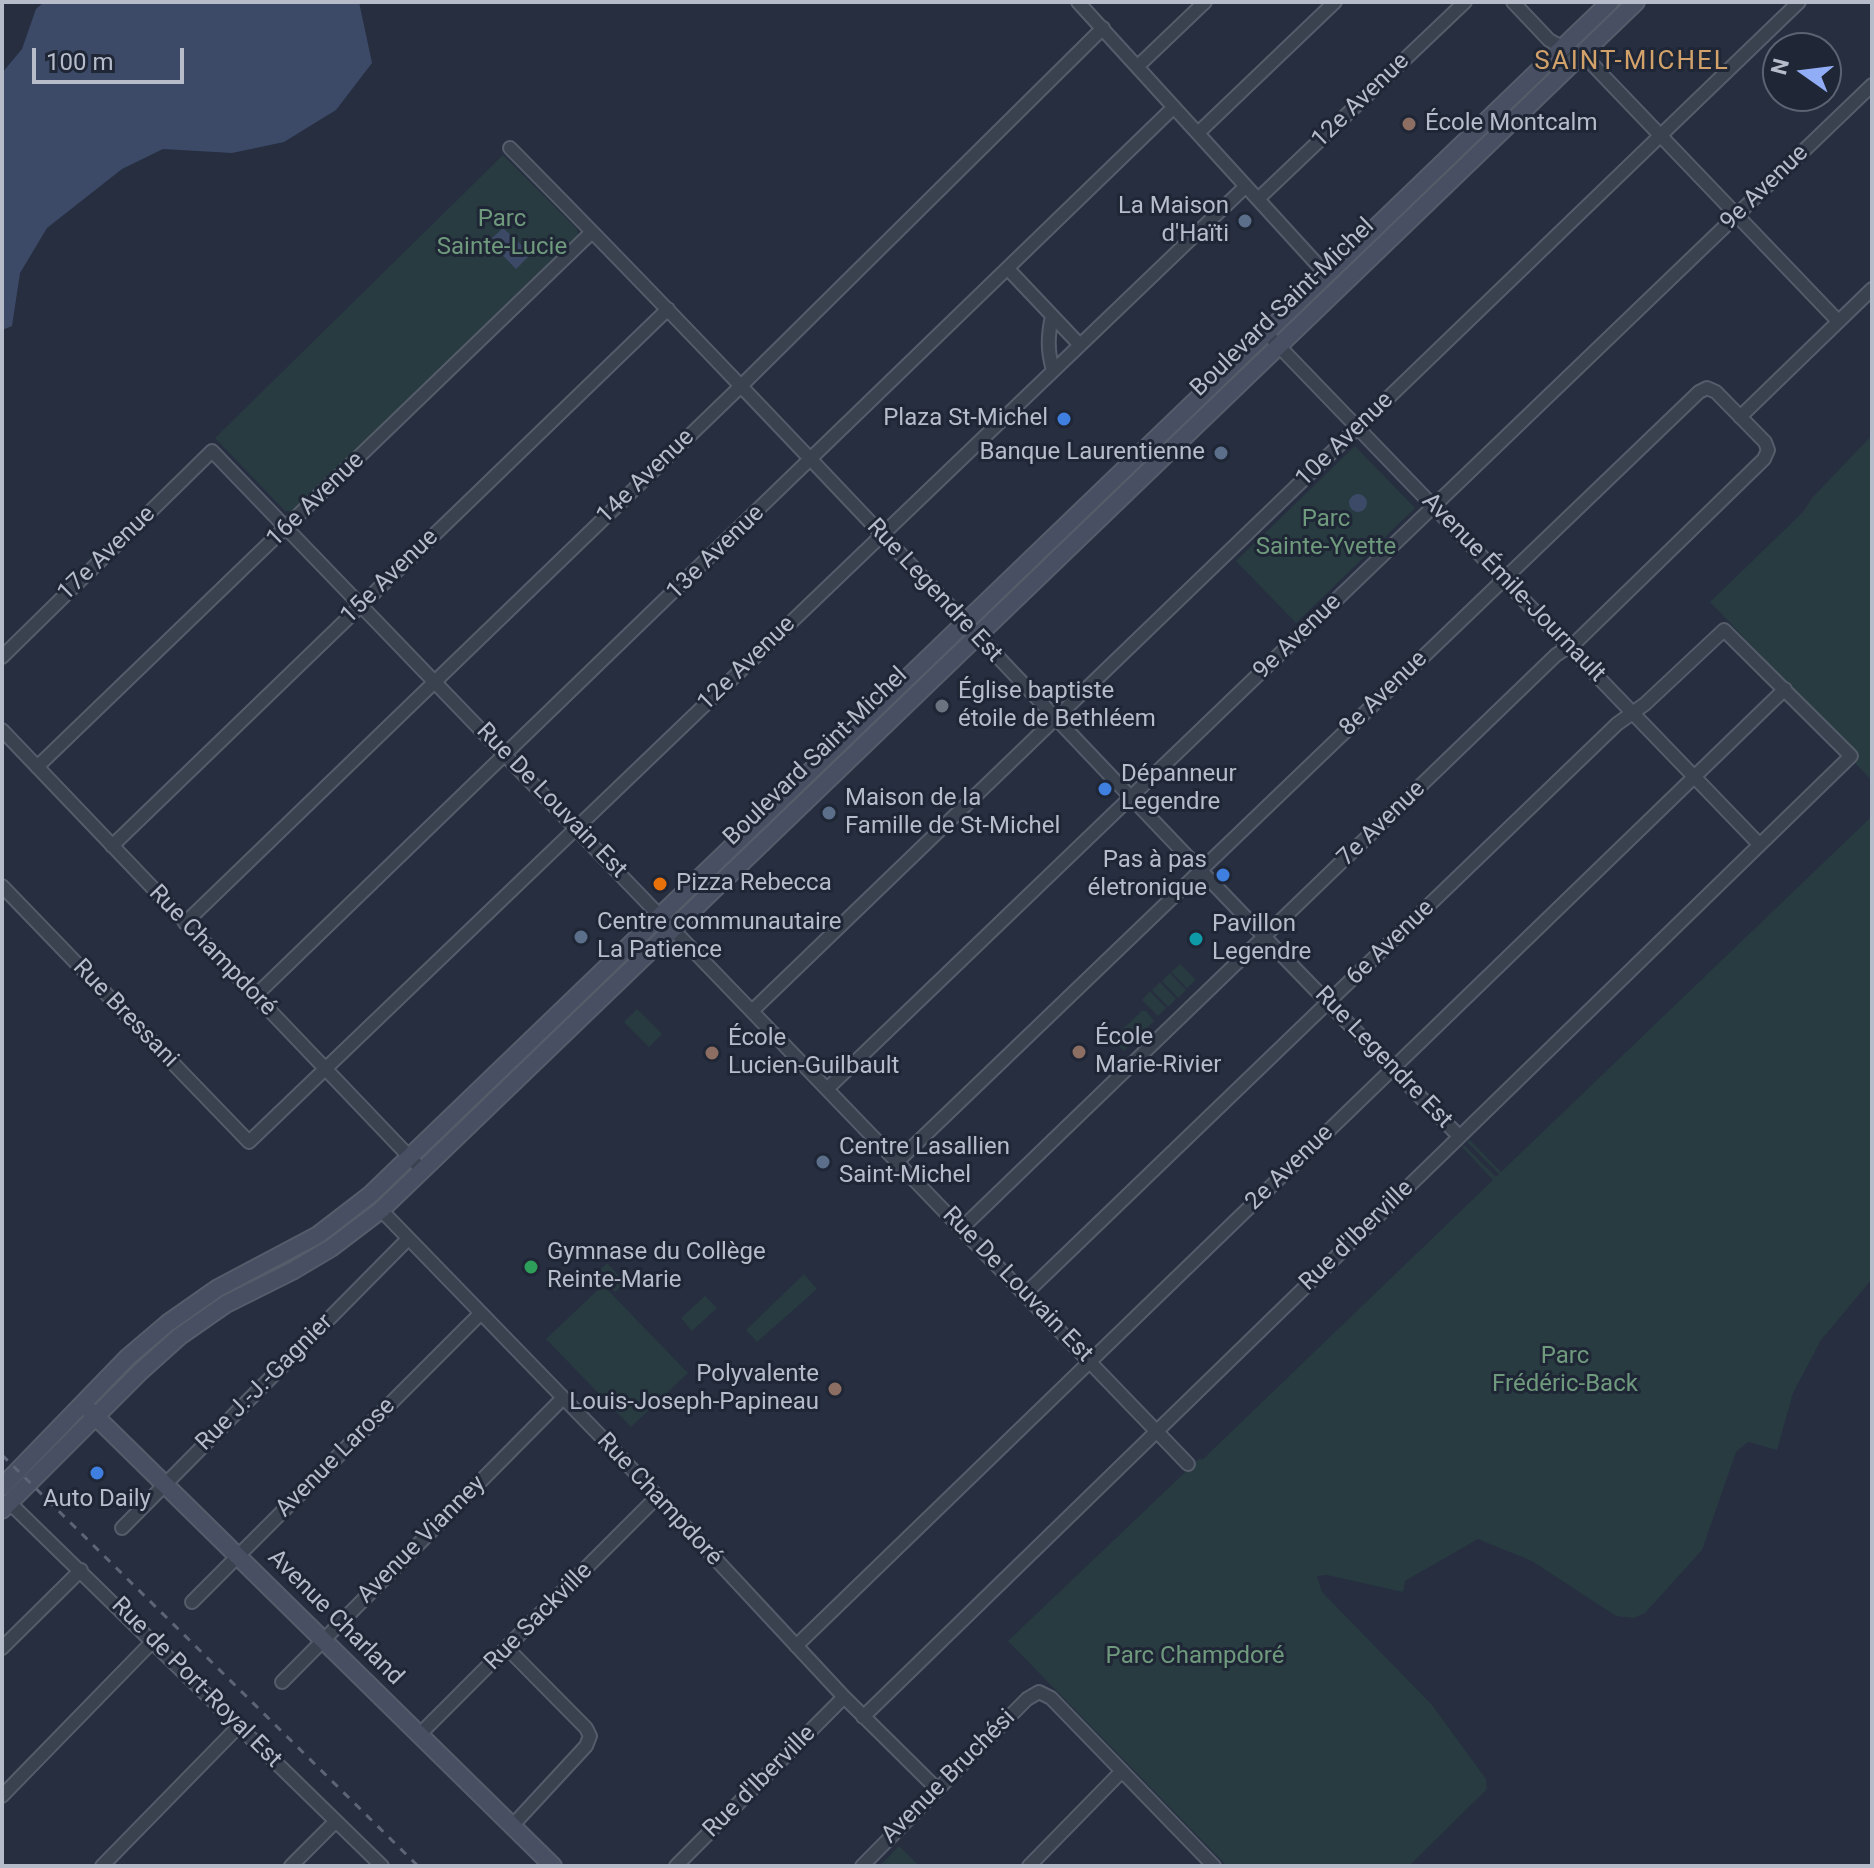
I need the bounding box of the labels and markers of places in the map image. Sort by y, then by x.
place label: École Montcalm [1425,110,1597,138]
marker: École Montcalm [1400,115,1418,133]
place label: La Maison d'Haïti [1118,193,1229,249]
marker: La Maison d'Haïti [1236,212,1254,230]
place label: Plaza St-Michel [883,405,1048,433]
marker: Plaza St-Michel [1055,410,1073,428]
place label: Banque Laurentienne [979,439,1205,467]
marker: Banque Laurentienne [1212,444,1230,462]
place label: Église baptiste étoile de Bethléem [958,678,1156,734]
marker: Église baptiste étoile de Bethléem [933,697,951,715]
place label: Dépanneur Legendre [1121,761,1237,817]
marker: Dépanneur Legendre [1096,780,1114,798]
place label: Maison de la Famille de St-Michel [845,785,1060,841]
marker: Maison de la Famille de St-Michel [820,804,838,822]
place label: Pas à pas életronique [1088,847,1207,903]
marker: Pas à pas életronique [1214,866,1232,884]
place label: Pizza Rebecca [676,870,832,898]
marker: Pizza Rebecca [651,875,669,893]
place label: Centre communautaire La Patience [597,909,842,965]
place label: Pavillon Legendre [1212,911,1311,967]
marker: Centre communautaire La Patience [572,928,590,946]
marker: Pavillon Legendre [1187,930,1205,948]
place label: École Marie-Rivier [1095,1024,1221,1080]
place label: École Lucien-Guilbault [728,1025,899,1081]
marker: École Marie-Rivier [1070,1043,1088,1061]
marker: École Lucien-Guilbault [703,1044,721,1062]
place label: Centre Lasallien Saint-Michel [839,1134,1010,1190]
marker: Centre Lasallien Saint-Michel [814,1153,832,1171]
place label: Gymnase du Collège Reinte-Marie [547,1239,766,1295]
marker: Gymnase du Collège Reinte-Marie [522,1258,540,1276]
place label: Polyvalente Louis-Joseph-Papineau [569,1361,819,1417]
marker: Polyvalente Louis-Joseph-Papineau [826,1380,844,1398]
marker: Auto Daily [88,1464,106,1482]
place label: Auto Daily [43,1486,151,1514]

